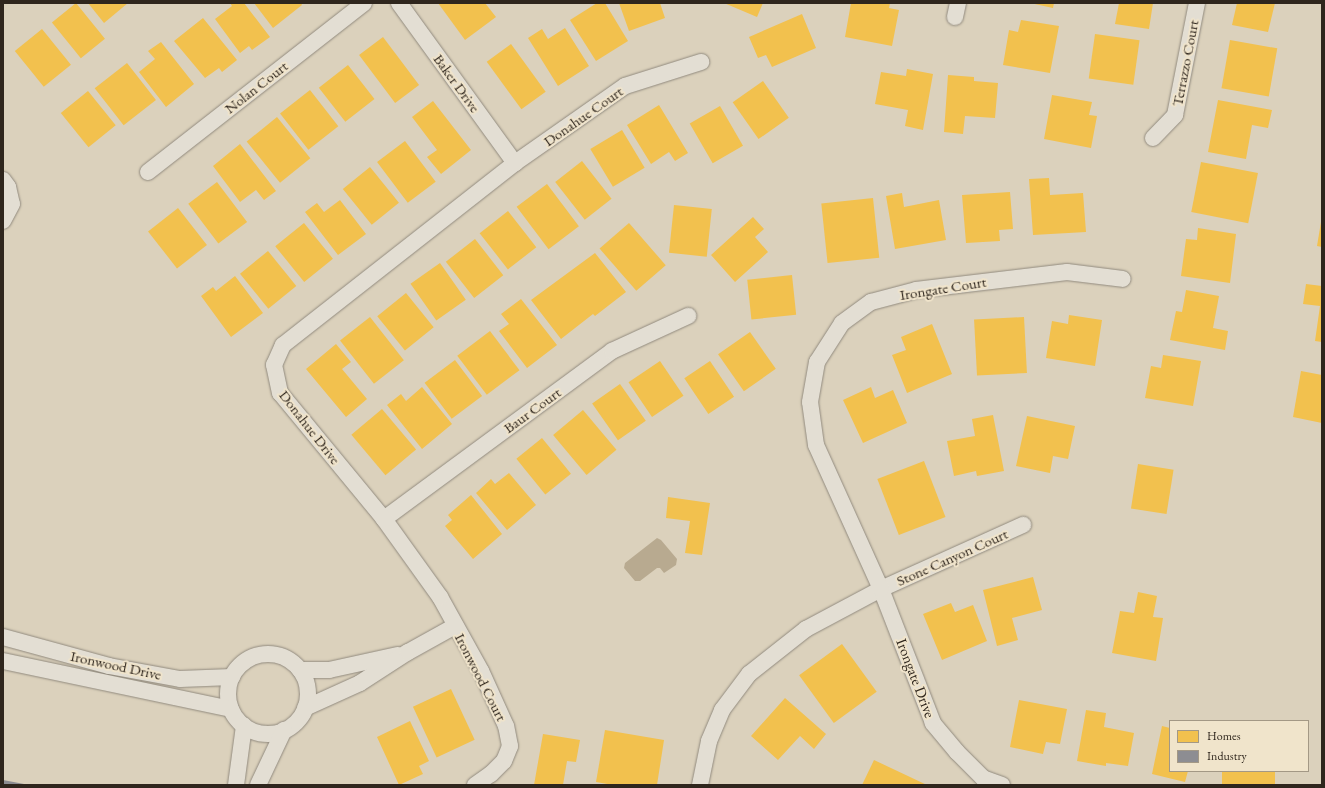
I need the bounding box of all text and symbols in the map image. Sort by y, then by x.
street label: Terrazzo Court [1168,18,1202,108]
street label: Baker Drive [430,50,484,116]
street label: Nolan Court [221,57,291,117]
street label: Donahue Court [540,82,626,150]
street label: Irongate Court [899,272,987,304]
street label: Baur Court [500,383,564,437]
street label: Donahue Drive [275,386,345,468]
street label: Stone Canyon Court [893,524,1011,590]
street label: Ironwood Court [451,630,511,724]
street label: Irongate Drive [893,636,939,720]
street label: Ironwood Drive [69,647,163,683]
legend [1169,720,1309,772]
text: Homes [1207,728,1241,744]
text: Industry [1207,748,1247,764]

